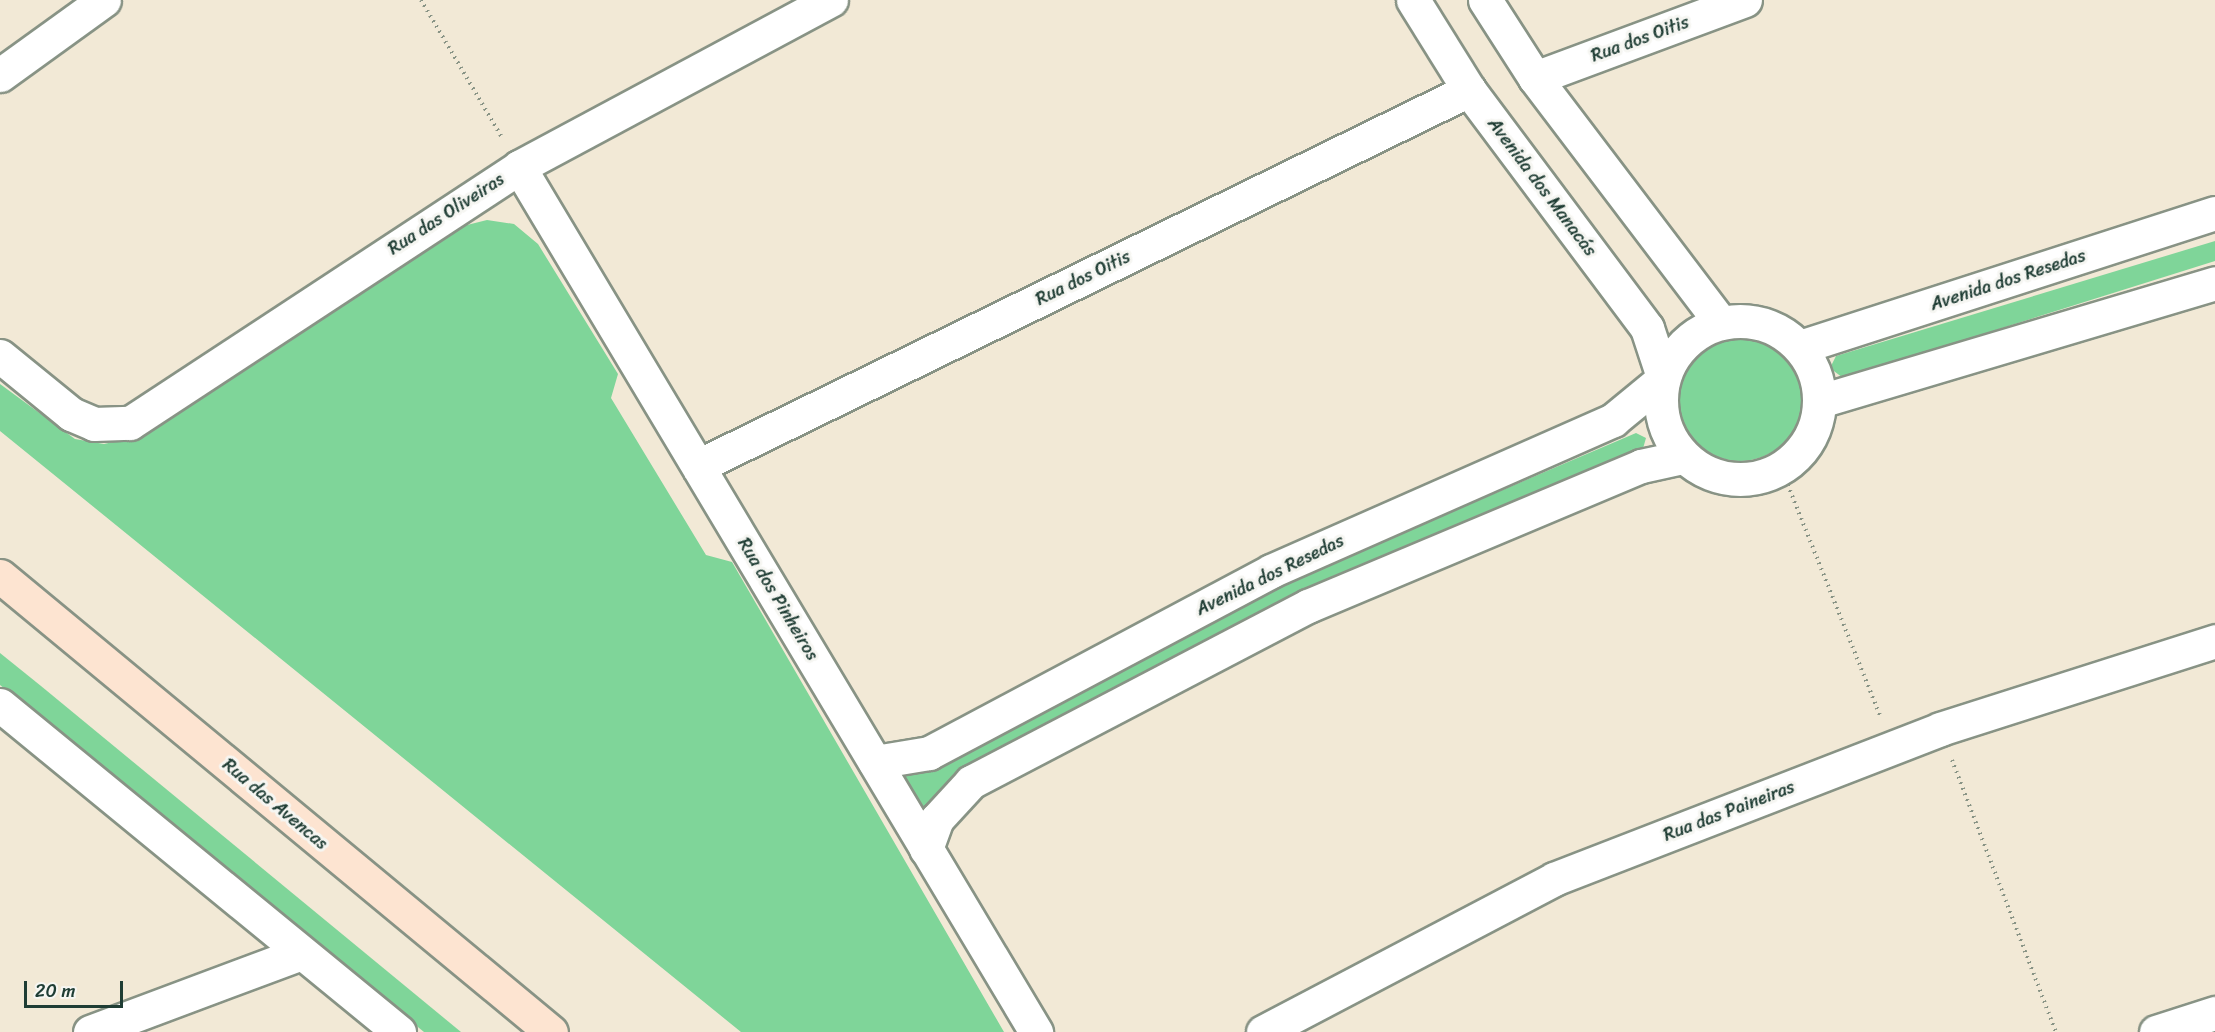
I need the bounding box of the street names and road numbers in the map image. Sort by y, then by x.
street label: Rua dos Oitis [1588,11,1692,67]
street label: Avenida dos Manacás [1483,114,1601,260]
street label: Rua das Oliveiras [384,168,508,260]
street label: Avenida dos Resedas [1927,245,2089,315]
street label: Rua dos Oitis [1032,246,1134,310]
street label: Avenida dos Resedas [1192,530,1348,620]
street label: Rua dos Pinheiros [733,533,823,665]
street label: Rua das Avencas [218,754,332,854]
street label: Rua das Paineiras [1661,776,1797,846]

